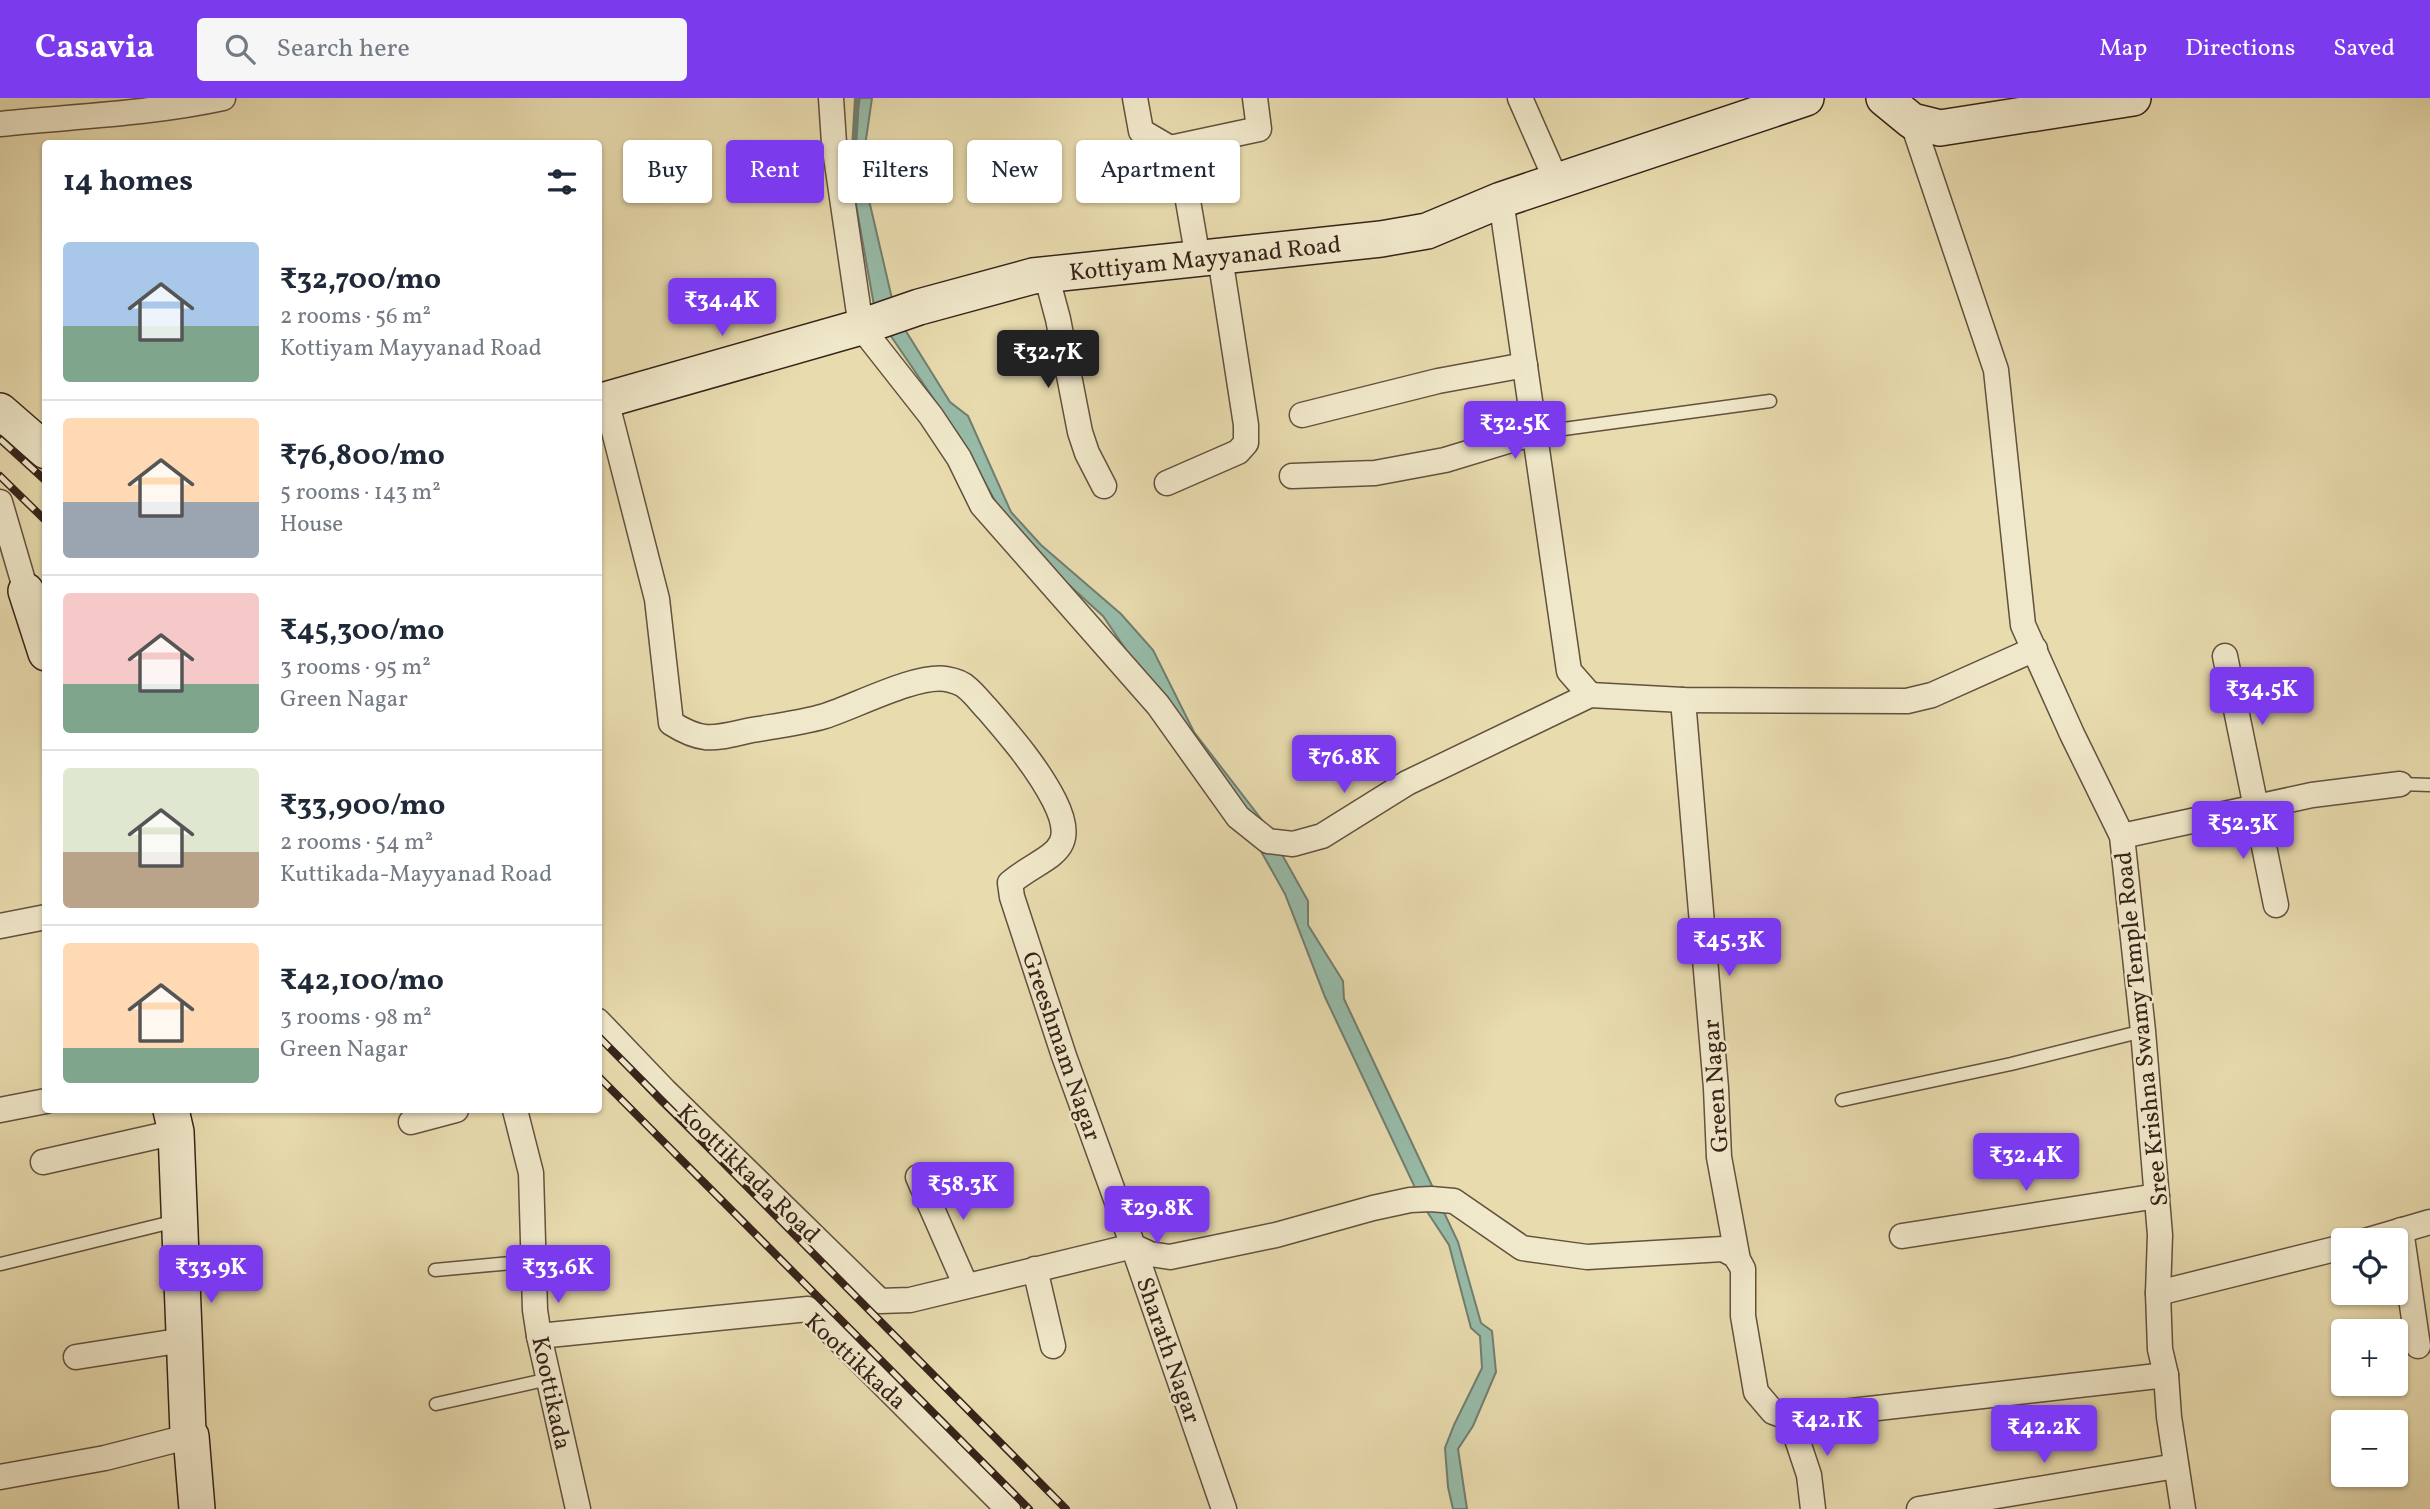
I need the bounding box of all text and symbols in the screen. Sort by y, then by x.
search box [197,18,687,81]
text: Casavia [35,26,155,72]
icon: search [221,30,259,68]
text: Search here [277,31,410,67]
text: Map [2099,32,2147,66]
text: Directions [2185,32,2295,66]
text: Saved [2333,32,2395,66]
chip: Buy [623,140,712,203]
chip: Rent [726,140,824,203]
chip: Filters [838,140,953,203]
chip: New [967,140,1062,203]
chip: Apartment [1076,140,1240,203]
text: 14 homes [63,161,193,203]
icon: filters [543,163,581,201]
street label: Kottiyam Mayyanad Road [1068,229,1343,291]
text: ₹32,700/mo [280,259,441,301]
icon: home [119,270,203,354]
pin: ₹34.4K [665,278,779,338]
text: ₹34.4K [684,285,760,317]
text: 2 rooms · 56 m² [280,301,431,333]
pin: ₹32.7K [991,330,1105,390]
text: Kottiyam Mayyanad Road [280,333,542,365]
text: ₹32.7K [1013,337,1083,369]
pin: ₹32.5K [1458,402,1572,461]
text: ₹32.5K [1480,408,1550,440]
text: ₹76,800/mo [280,435,445,477]
icon: home [119,446,203,530]
text: 5 rooms · 143 m² [280,477,441,509]
text: House [280,509,343,541]
text: ₹45,300/mo [280,610,444,652]
icon: home [119,621,203,705]
text: 3 rooms · 95 m² [280,652,431,684]
pin: ₹34.5K [2205,668,2319,727]
text: ₹34.5K [2226,674,2298,706]
text: Green Nagar [280,684,408,716]
pin: ₹76.8K [1287,736,1401,795]
text: ₹76.8K [1308,742,1380,774]
text: ₹33,900/mo [280,785,445,827]
icon: home [119,796,203,880]
pin: ₹52.3K [2186,802,2300,861]
text: ₹52.3K [2208,808,2278,840]
text: 2 rooms · 54 m² [280,827,433,859]
street label: Sree Krishna Swamy Temple Road [2107,850,2179,1208]
text: Kuttikada-Mayyanad Road [280,859,552,891]
pin: ₹45.3K [1672,918,1786,978]
text: ₹45.3K [1693,925,1765,957]
street label: Greeshmam Nagar [1012,947,1108,1146]
text: ₹42,100/mo [280,960,444,1002]
icon: home [119,971,203,1055]
text: 3 rooms · 98 m² [280,1002,432,1034]
street label: Green Nagar [1695,1018,1739,1154]
text: Green Nagar [280,1034,408,1066]
street label: Koottikkada Road [668,1097,827,1252]
pin: ₹32.4K [1969,1134,2083,1193]
text: ₹32.4K [1989,1140,2063,1172]
pin: ₹58.3K [906,1162,1020,1222]
text: ₹58.3K [928,1169,998,1201]
pin: ₹29.8K [1100,1186,1214,1246]
text: ₹29.8K [1120,1193,1194,1225]
map controls [2331,1228,2408,1487]
button: locate [2331,1228,2408,1305]
pin: ₹33.9K [154,1246,268,1305]
pin: ₹33.6K [501,1246,615,1305]
text: ₹33.9K [175,1252,247,1284]
text: ₹33.6K [522,1252,594,1284]
street label: Sharath Nagar [1126,1273,1208,1428]
street label: Koottikkada [796,1306,913,1419]
button: + [2331,1319,2408,1396]
street label: Koottikada [521,1334,579,1453]
pin: ₹42.1K [1770,1398,1884,1458]
text: ₹42.1K [1791,1405,1863,1437]
pin: ₹42.2K [1987,1406,2101,1465]
button: − [2331,1410,2408,1487]
text: ₹42.2K [2007,1412,2081,1444]

